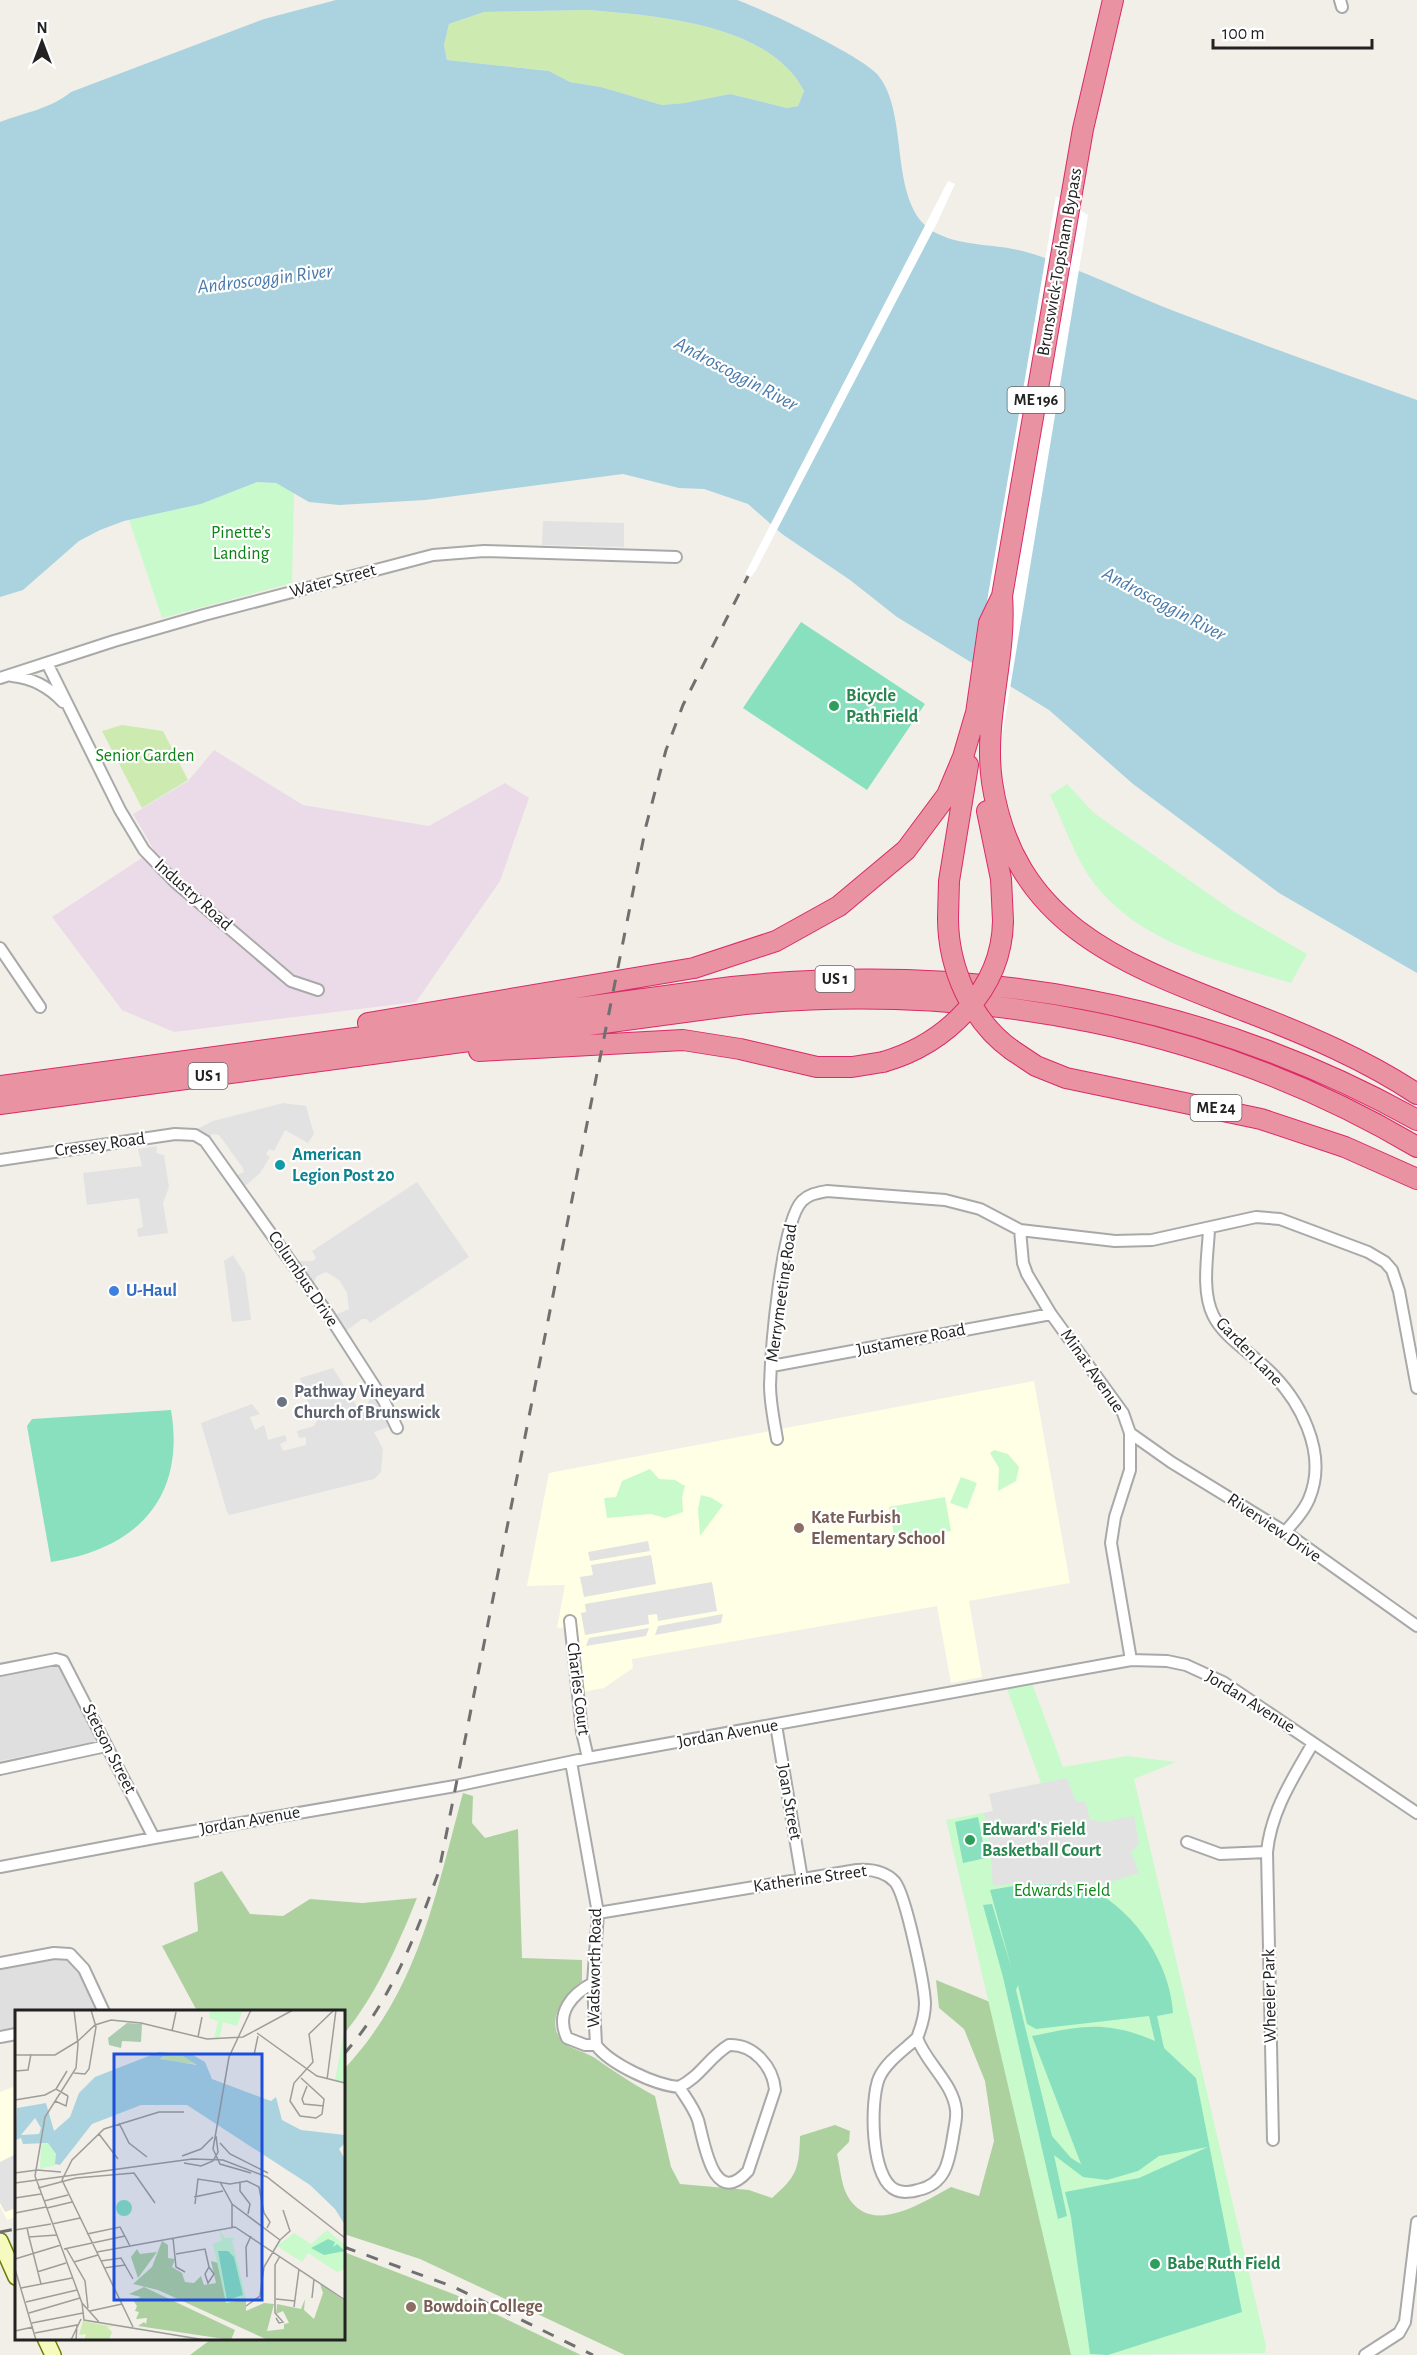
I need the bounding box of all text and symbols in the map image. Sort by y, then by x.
north arrow [12,12,72,72]
scale bar [1213,12,1372,50]
text: N [36,20,48,36]
text: 100 m [1222,25,1265,43]
street label: Brunswick-Topsham Bypass [1035,166,1085,358]
water label: Androscoggin River [195,261,334,297]
water label: Androscoggin River [670,333,801,415]
road number: ME 196 [1008,387,1064,413]
park label: Pinette’s Landing [211,524,271,563]
street label: Water Street [288,561,378,601]
water label: Androscoggin River [1098,563,1229,645]
place label: Bicycle Path Field [846,687,919,726]
marker: Bicycle Path Field [827,699,841,713]
park label: Senior Garden [96,747,194,765]
street label: Industry Road [151,856,235,934]
road number: US 1 [816,966,854,992]
road number: US 1 [188,1063,228,1089]
road number: ME 24 [1190,1095,1242,1121]
street label: Cressey Road [54,1130,146,1160]
place label: American Legion Post 20 [292,1146,395,1185]
marker: American Legion Post 20 [273,1158,287,1172]
street label: Merrymeeting Road [763,1223,801,1363]
street label: Columbus Drive [264,1228,342,1330]
place label: U-Haul [126,1282,177,1300]
marker: U-Haul [107,1284,121,1298]
street label: Garden Lane [1212,1314,1286,1390]
street label: Justamere Road [855,1321,967,1359]
street label: Minat Avenue [1057,1326,1127,1416]
place label: Pathway Vineyard Church of Brunswick [294,1383,440,1422]
marker: Pathway Vineyard Church of Brunswick [275,1395,289,1409]
street label: Riverview Drive [1224,1490,1324,1566]
place label: Kate Furbish Elementary School [811,1509,946,1548]
marker: Kate Furbish Elementary School [792,1521,806,1535]
street label: Charles Court [563,1642,593,1737]
street label: Jordan Avenue [1202,1667,1298,1737]
street label: Stetson Street [79,1701,139,1797]
street label: Jordan Avenue [676,1716,780,1752]
street label: Joan Street [773,1763,805,1842]
street label: Jordan Avenue [198,1803,302,1839]
place label: Edward's Field Basketball Court [982,1821,1101,1860]
marker: Edward's Field Basketball Court [963,1833,977,1847]
street label: Katherine Street [752,1862,868,1896]
park label: Edwards Field [1014,1882,1110,1900]
street label: Wadsworth Road [585,1908,605,2028]
street label: Wheeler Park [1260,1948,1280,2043]
inset map [15,2010,345,2340]
place label: Babe Ruth Field [1167,2255,1281,2273]
marker: Babe Ruth Field [1148,2257,1162,2271]
place label: Bowdoin College [423,2298,543,2316]
marker: Bowdoin College [404,2300,418,2314]

